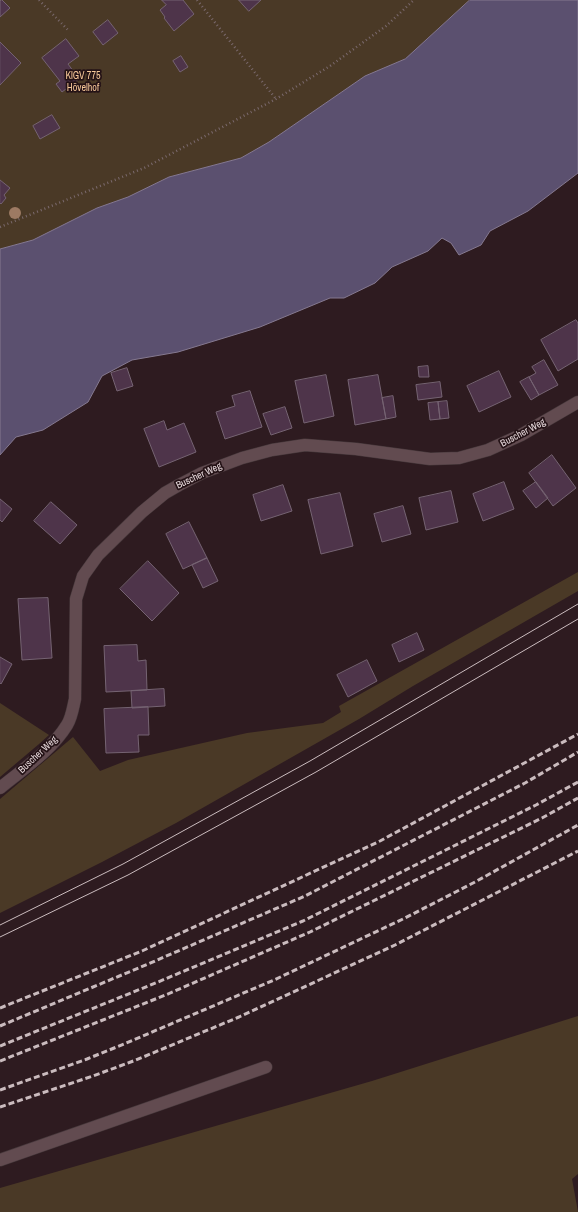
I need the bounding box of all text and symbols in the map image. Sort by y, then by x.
park label: KlGV 775 Hövelhof [65,70,101,94]
street label: Buscher Weg [499,416,547,450]
street label: Buscher Weg [174,460,224,492]
street label: Buscher Weg [16,734,60,776]

